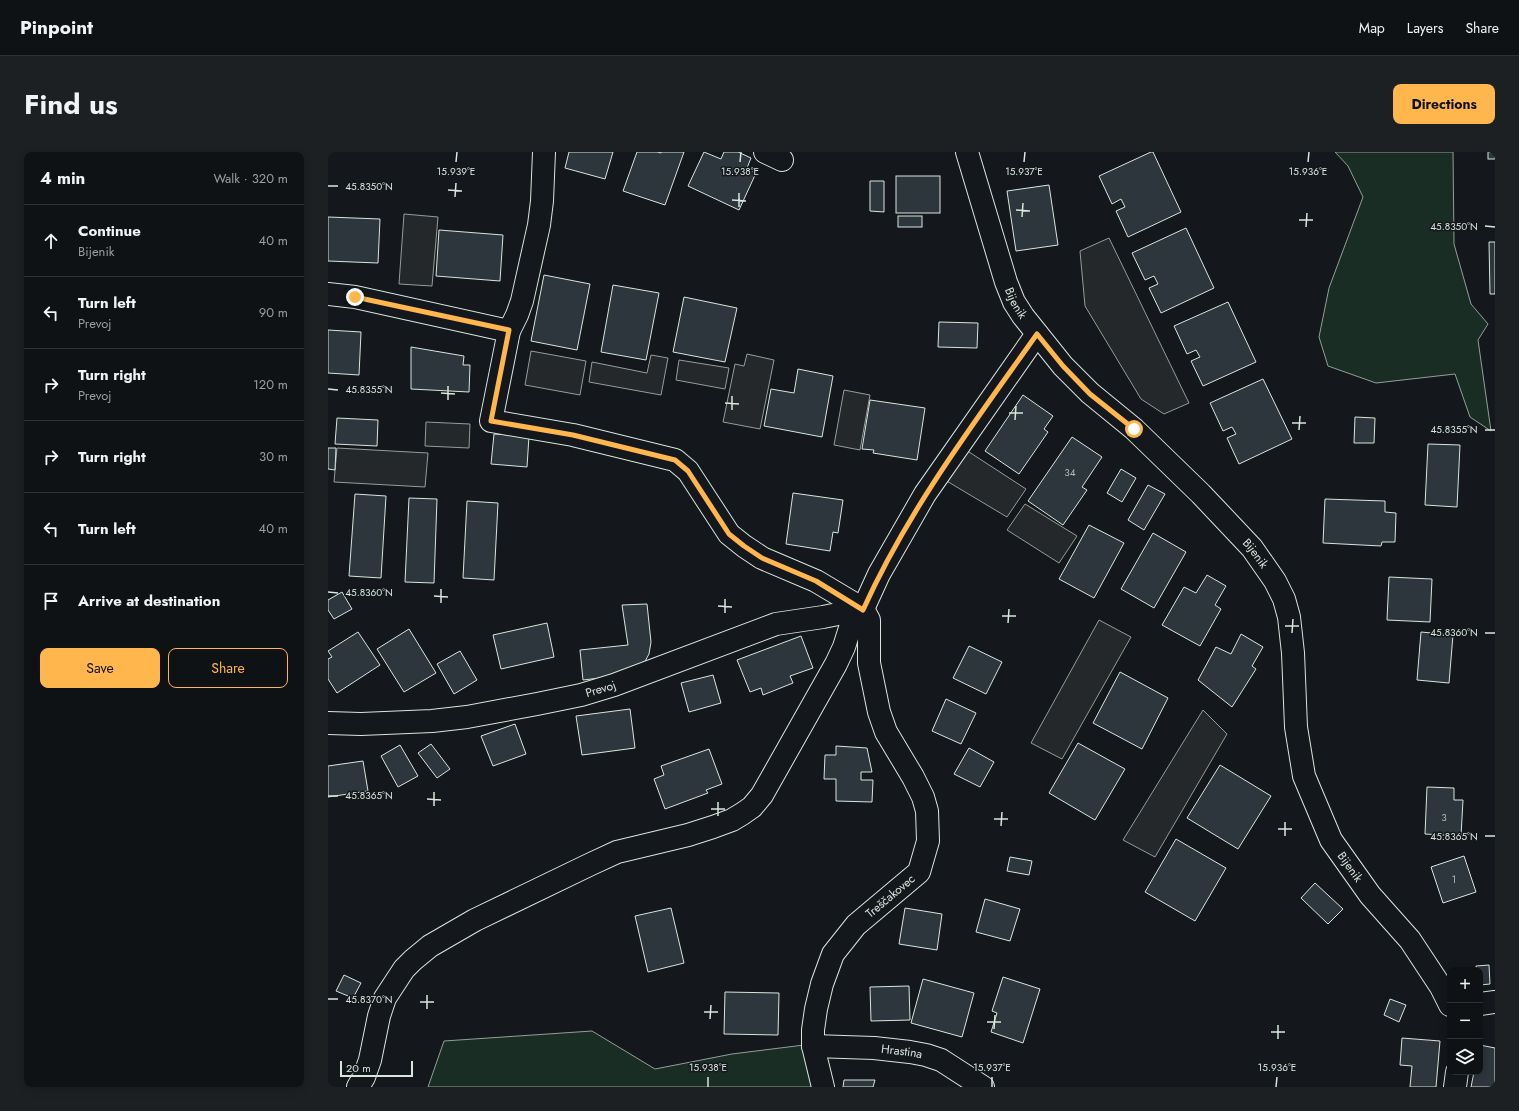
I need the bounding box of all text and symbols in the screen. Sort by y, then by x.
text: Pinpoint [20,14,93,41]
text: Map [1359,18,1385,38]
text: Layers [1407,18,1443,38]
text: Share [1465,18,1499,38]
text: Find us [24,84,118,125]
button: Directions [1393,84,1495,124]
text: 15.939°E [437,164,475,179]
text: 15.938°E [721,164,759,179]
text: 15.937°E [1005,164,1043,179]
text: 15.936°E [1289,164,1327,179]
text: 4 min [40,166,85,190]
text: Walk · 320 m [213,169,288,188]
text: 45.8350°N [345,179,393,194]
text: 45.8350°N [1430,219,1478,234]
text: Continue [78,220,141,242]
icon: ahead [40,230,62,252]
text: 40 m [259,231,288,250]
text: Bijenik [78,242,115,261]
street label: Bijenik [1000,285,1032,323]
route end [346,288,364,306]
text: Turn left [78,292,136,314]
icon: left [40,302,62,324]
text: 90 m [259,303,288,322]
text: Prevoj [78,314,112,333]
text: Turn right [78,364,146,386]
icon: right [40,374,62,396]
text: 120 m [253,375,288,394]
text: 45.8355°N [345,382,393,397]
text: Prevoj [78,386,112,405]
route start [1125,420,1143,438]
text: 45.8355°N [1430,422,1478,437]
icon: right [40,446,62,468]
text: Turn right [78,446,146,468]
text: 30 m [259,447,288,466]
house number: 34 [1064,465,1076,480]
icon: left [40,518,62,540]
text: Turn left [78,518,136,540]
text: 40 m [259,519,288,538]
street label: Bijenik [1238,534,1273,573]
text: 45.8360°N [345,585,393,600]
icon: arrive [40,590,62,612]
text: Arrive at destination [78,590,220,612]
text: 45.8360°N [1430,625,1478,640]
button: Save [40,648,160,688]
button: Share [168,648,288,688]
street label: Prevoj [583,676,619,702]
text: 45.8365°N [345,788,393,803]
house number: 3 [1441,810,1447,825]
text: 45.8365°N [1430,829,1478,844]
street label: Bijenik [1333,848,1368,886]
street label: Treščakovec [862,870,919,922]
house number: 1 [1452,872,1456,887]
map controls [1447,967,1483,1075]
button: + [1447,967,1483,1003]
text: 45.8370°N [345,992,393,1007]
button: − [1447,1003,1483,1039]
button: layers [1447,1039,1483,1075]
street label: Hrastina [880,1040,924,1063]
scale bar [340,1059,413,1078]
text: 20 m [346,1060,371,1076]
text: 15.938°E [689,1060,727,1075]
text: 15.937°E [973,1060,1011,1075]
text: 15.936°E [1258,1060,1296,1075]

